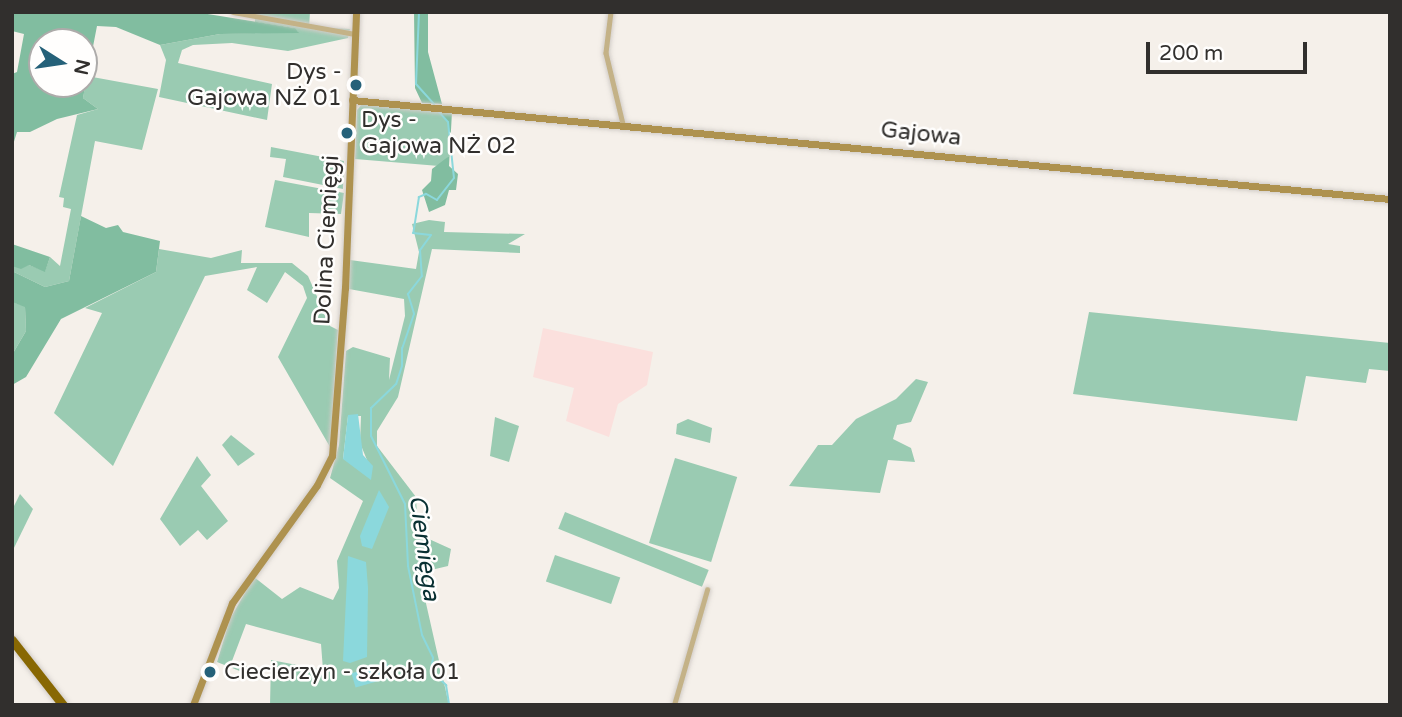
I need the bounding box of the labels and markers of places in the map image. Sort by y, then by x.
place label: Dys - Gajowa NŻ 01 [187,58,342,112]
marker: Dys - Gajowa NŻ 01 [348,77,364,93]
place label: Dys - Gajowa NŻ 02 [361,106,516,160]
marker: Dys - Gajowa NŻ 02 [339,125,355,141]
place label: Ciecierzyn - szkoła 01 [224,658,460,686]
marker: Ciecierzyn - szkoła 01 [202,664,218,680]

